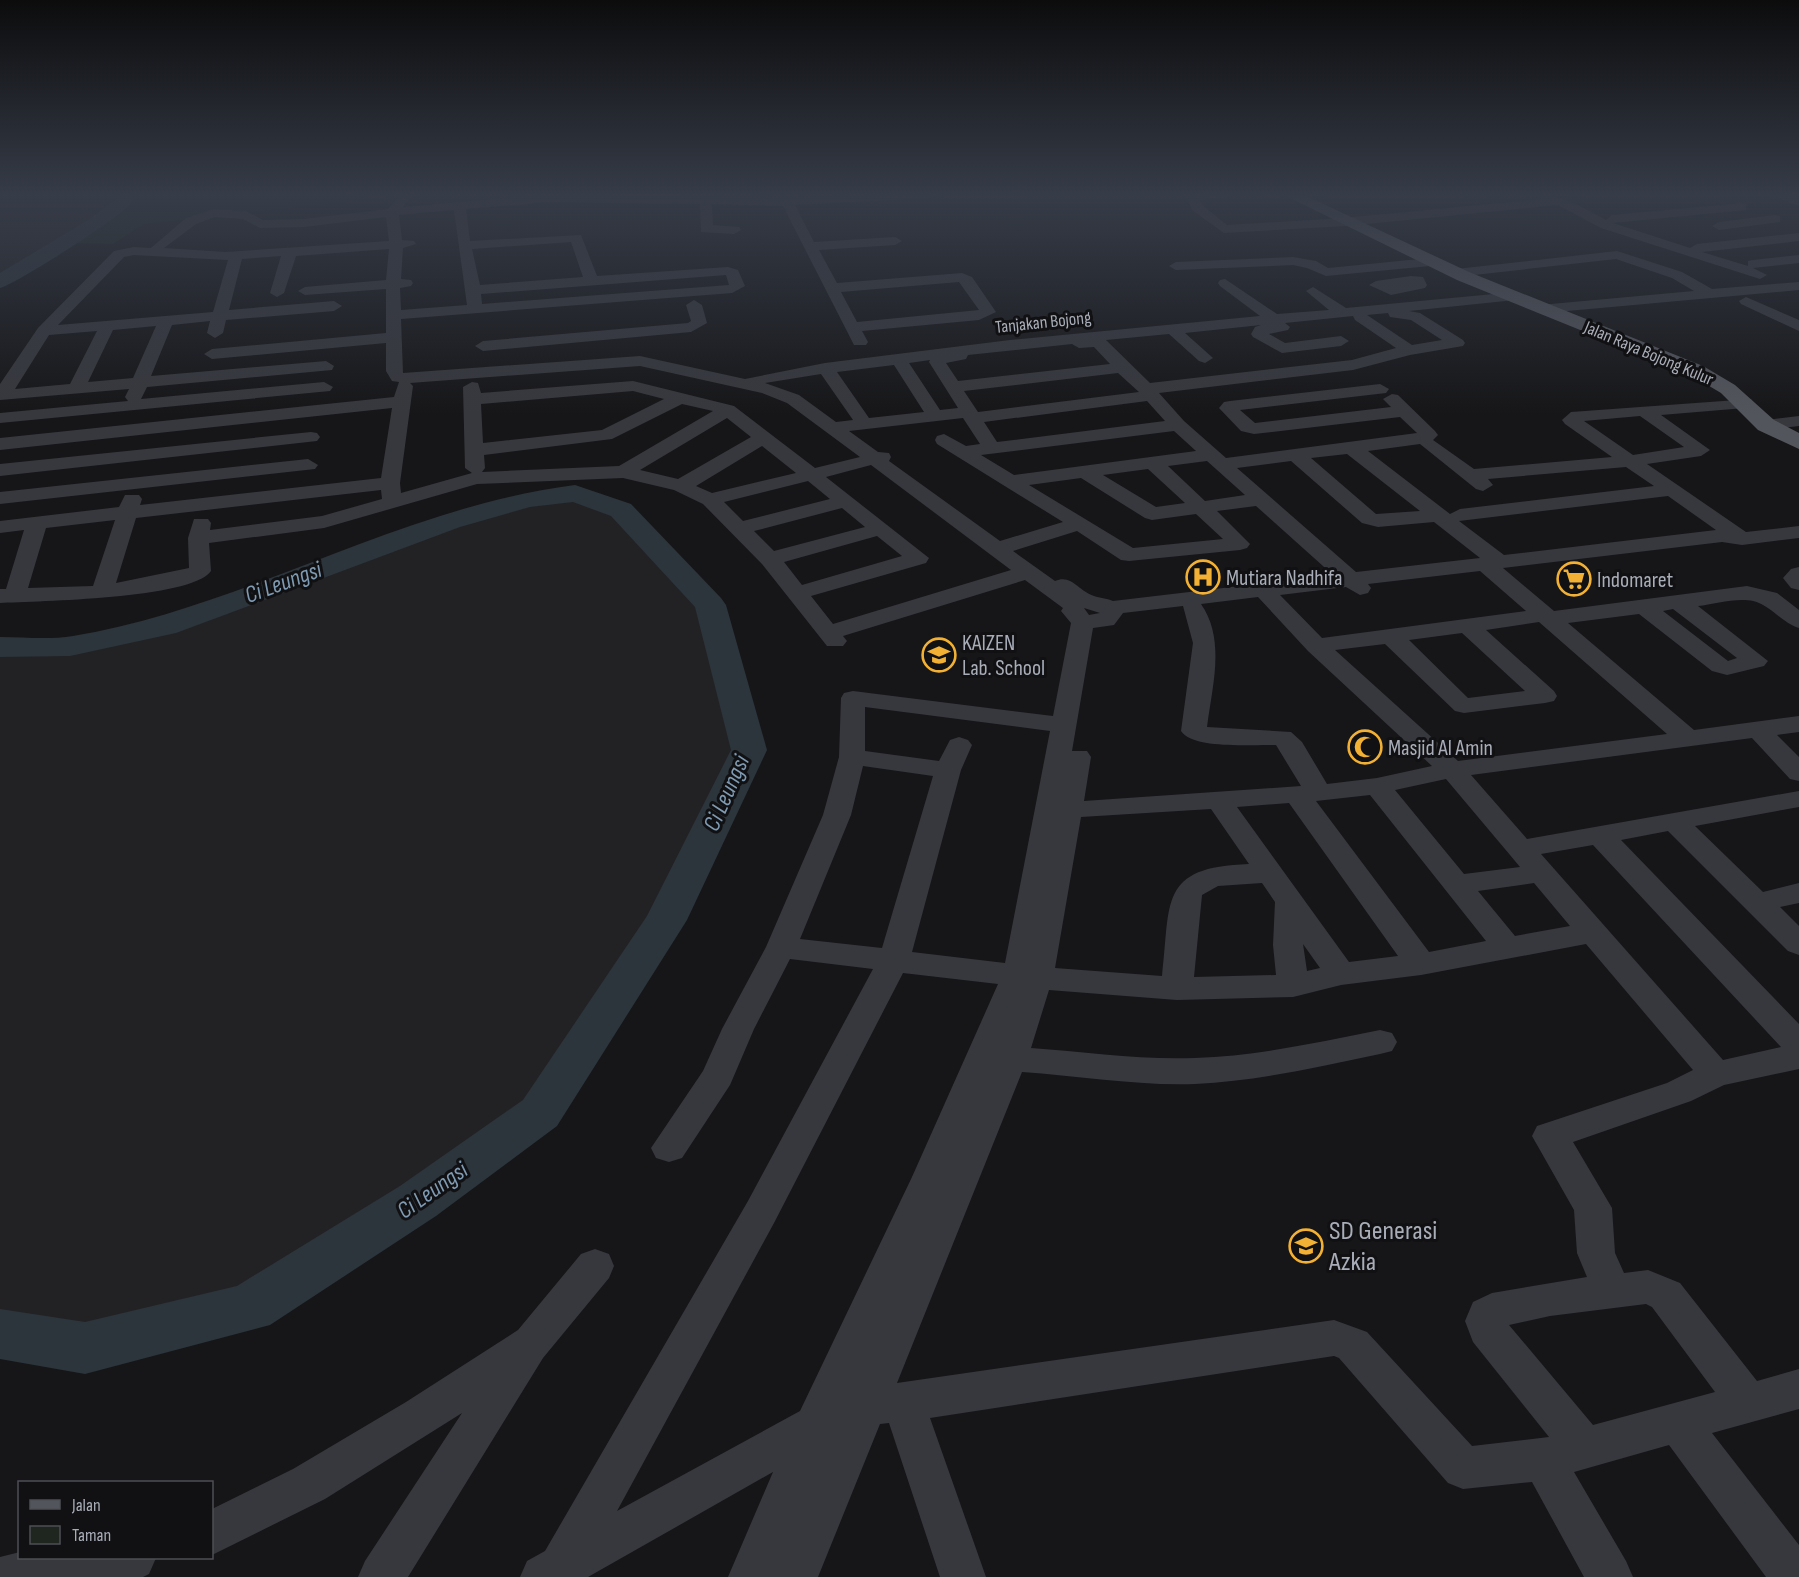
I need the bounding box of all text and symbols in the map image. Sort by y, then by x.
street label: Tanjakan Bojong [994,307,1092,338]
street label: Jalan Raya Bojong Kulur [1580,316,1717,390]
water label: Ci Leungsi [241,555,326,610]
hospital icon: Mutiara Nadhifa [1185,559,1221,595]
supermarket icon: Indomaret [1556,561,1592,597]
place label: Mutiara Nadhifa [1226,565,1342,592]
place label: Indomaret [1597,567,1673,594]
place label: KAIZEN Lab. School [962,630,1045,682]
school or university icon: KAIZEN Lab. School [921,637,957,673]
mosque icon: Masjid Al Amin [1347,729,1383,765]
place label: Masjid Al Amin [1388,735,1493,762]
water label: Ci Leungsi [697,750,756,836]
water label: Ci Leungsi [391,1155,474,1225]
place label: SD Generasi Azkia [1328,1215,1437,1278]
school or university icon: SD Generasi Azkia [1288,1228,1324,1264]
legend [18,1481,213,1559]
text: Jalan [71,1495,101,1516]
text: Taman [72,1525,111,1546]

